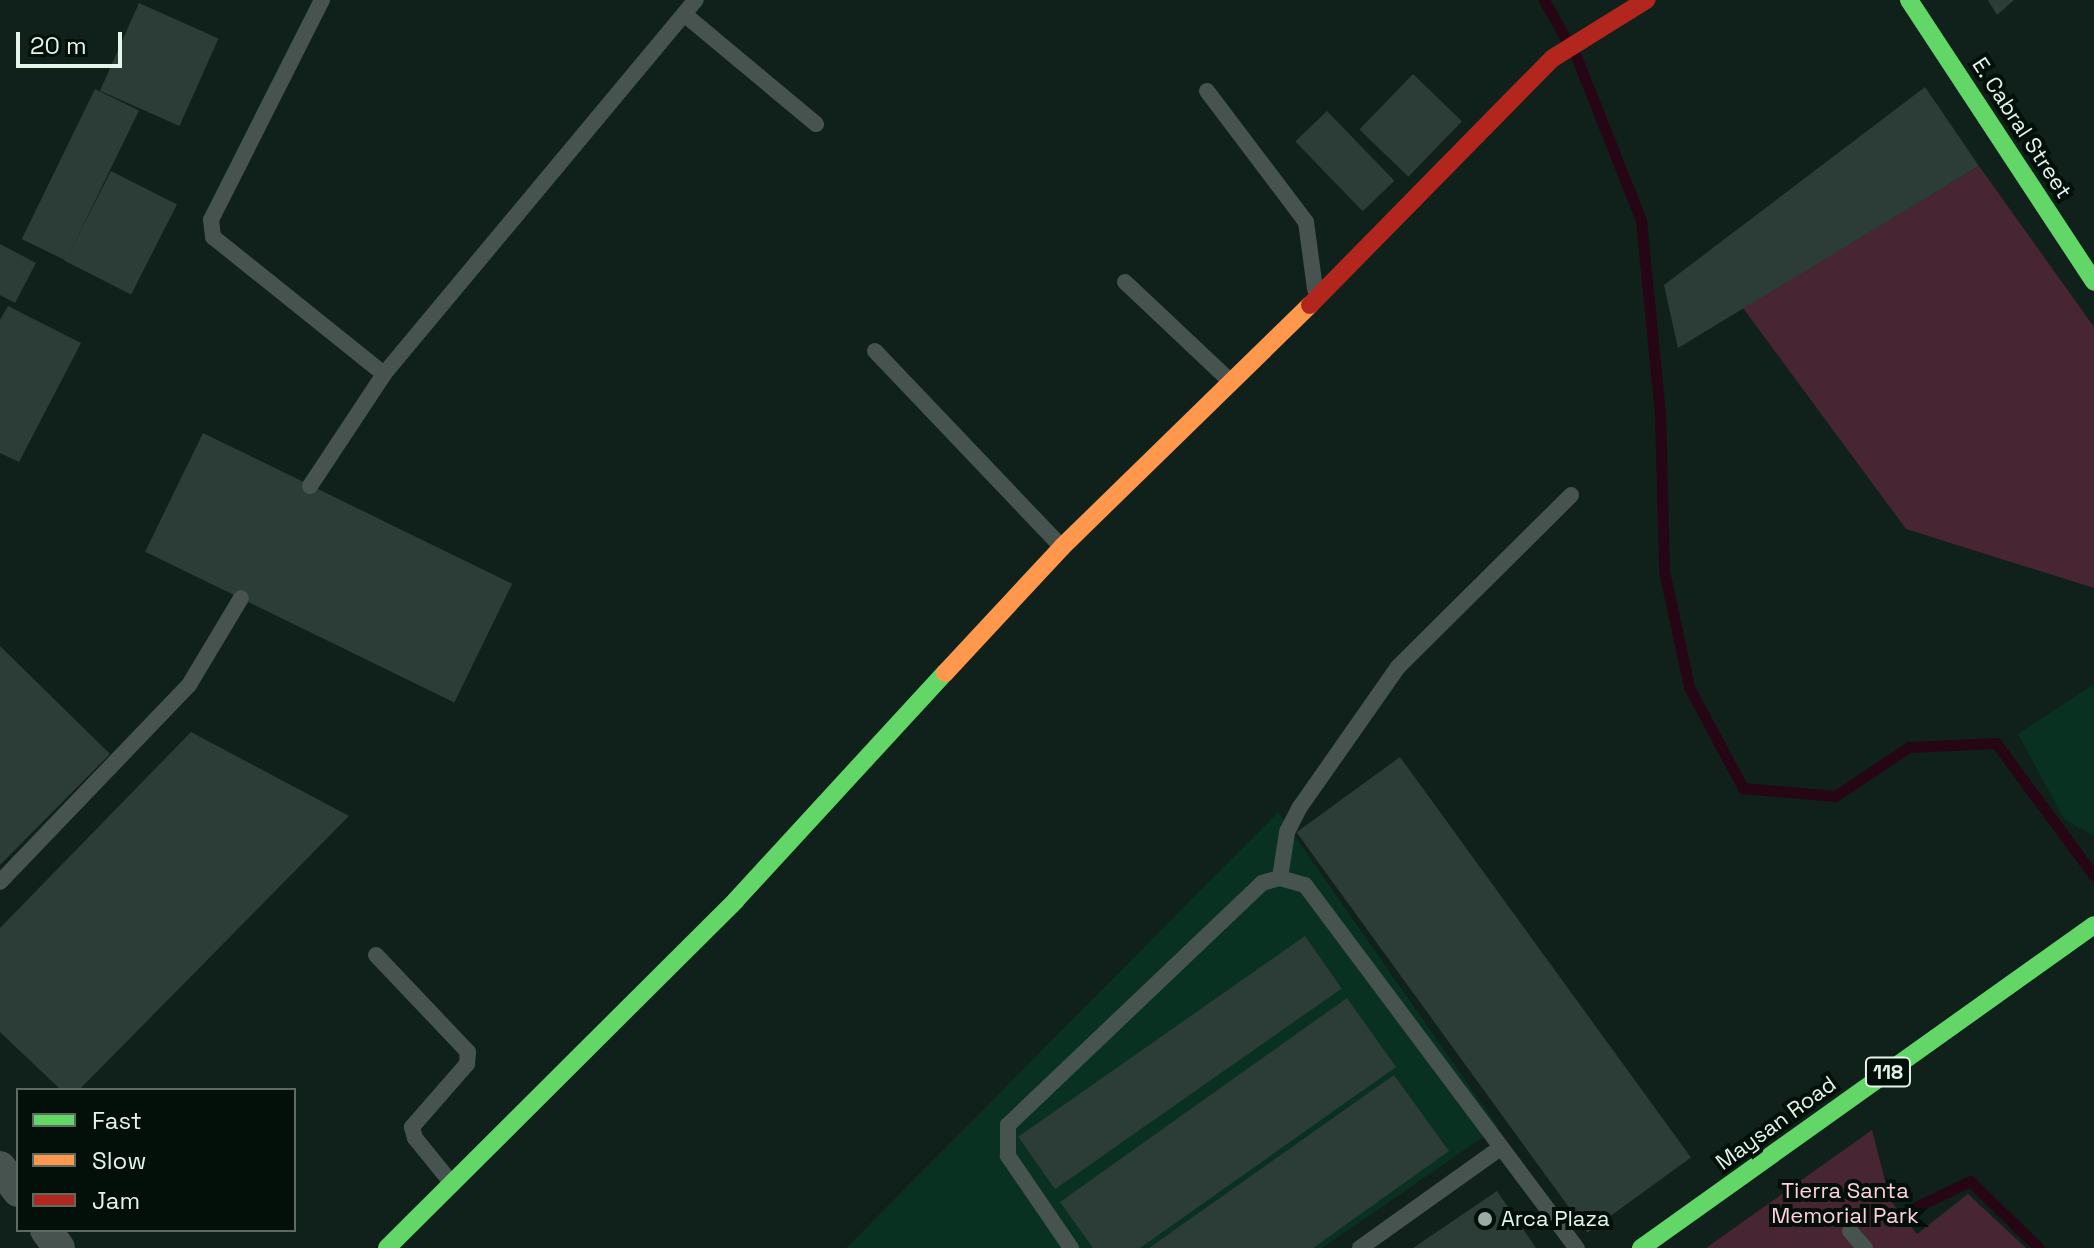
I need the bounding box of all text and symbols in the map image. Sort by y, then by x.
scale bar [20,16,126,66]
text: 20 m [30,30,87,61]
street label: E. Cabral Street [1966,52,2078,204]
road number: 118 [1864,1056,1912,1088]
street label: Maysan Road [1711,1071,1841,1175]
legend [16,1088,296,1232]
text: Fast [92,1105,142,1136]
text: Slow [92,1145,146,1176]
park label: Tierra Santa Memorial Park [1771,1177,1919,1228]
text: Jam [92,1185,140,1216]
place label: Arca Plaza [1501,1206,1610,1232]
marker: Arca Plaza [1476,1210,1494,1228]

